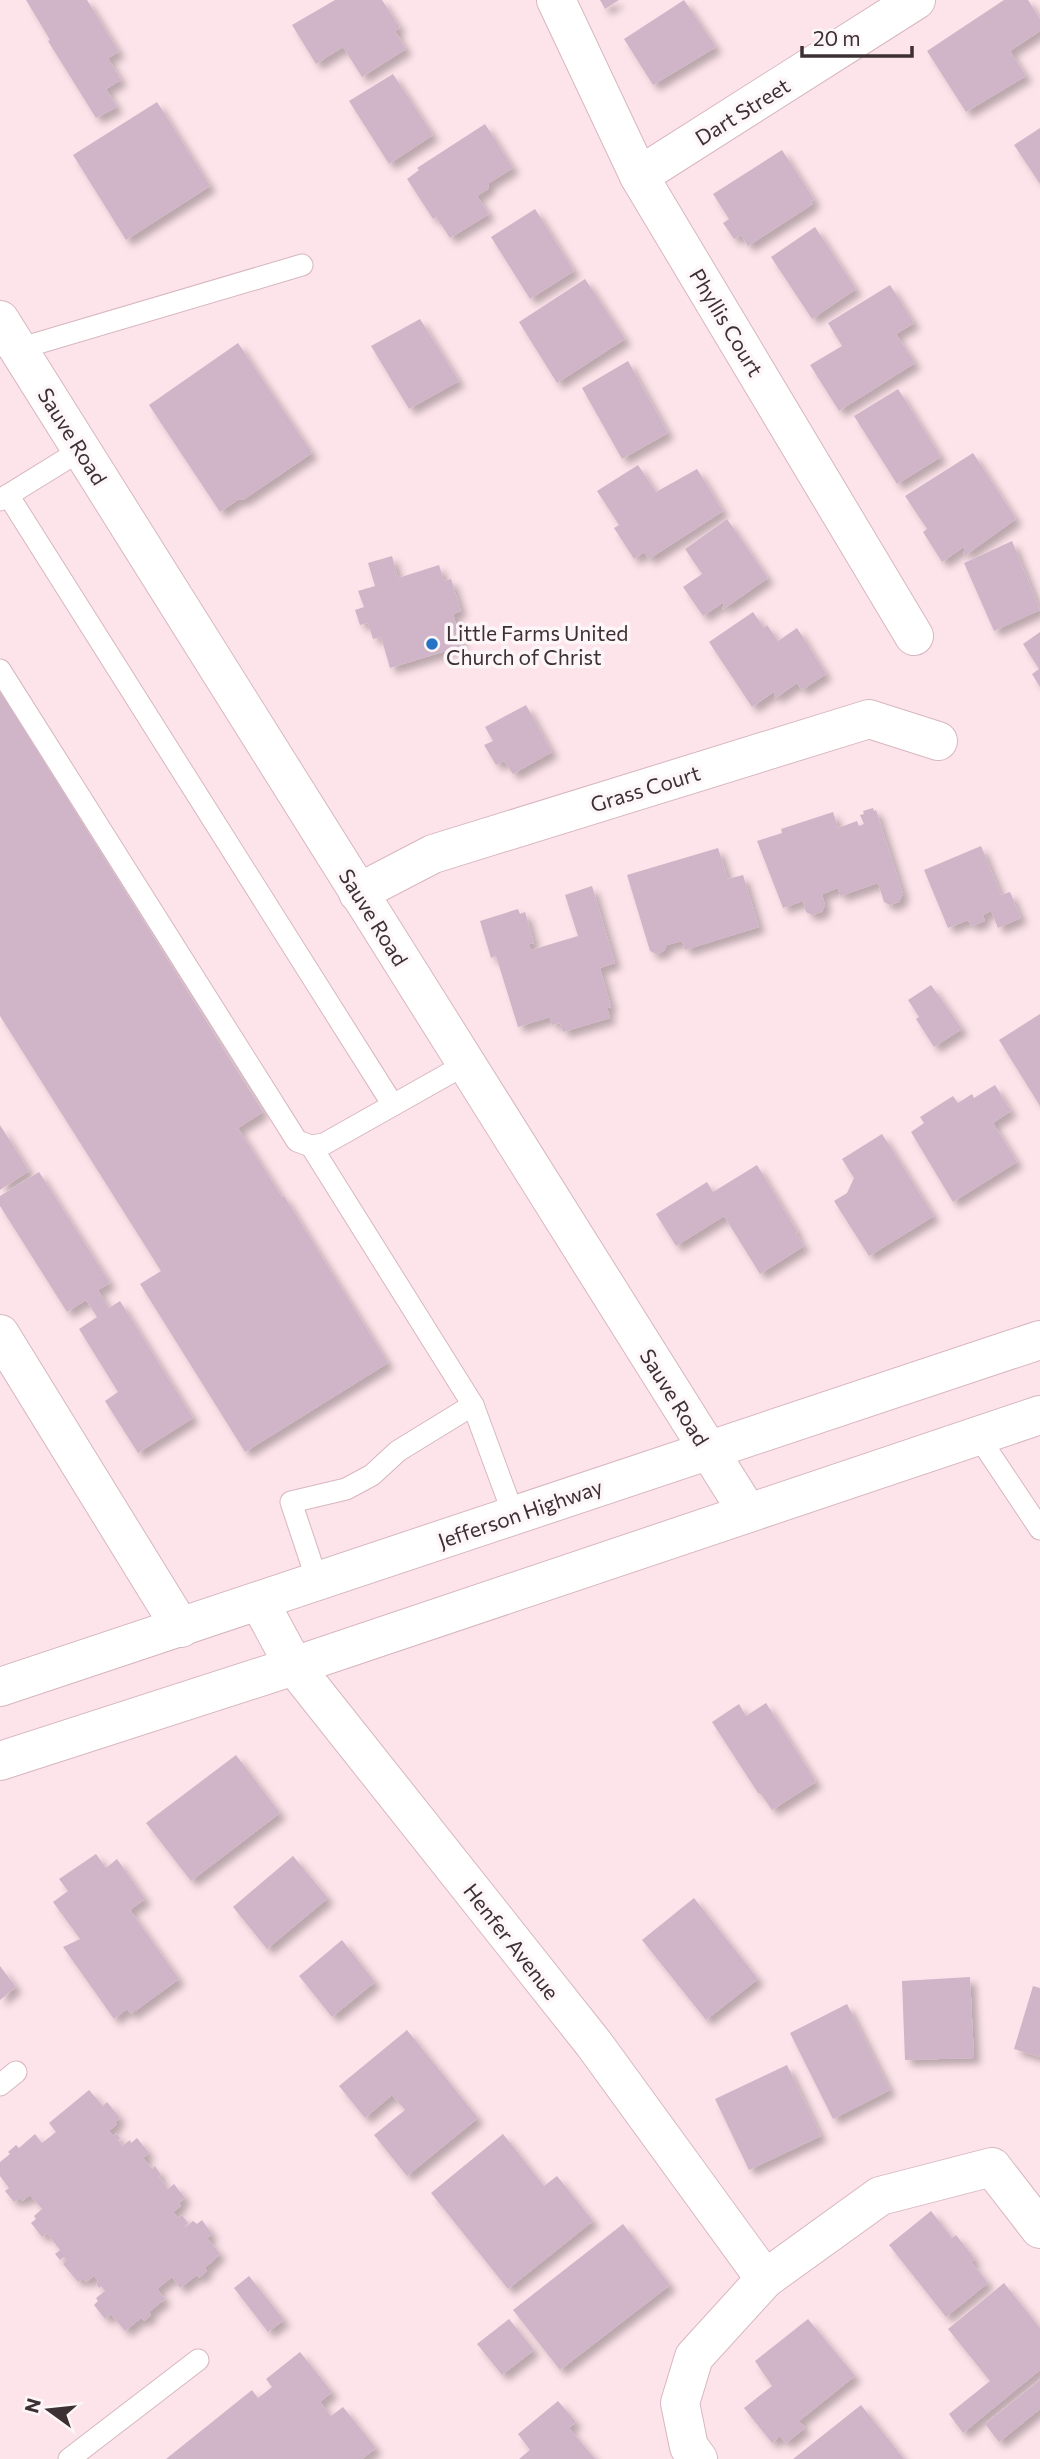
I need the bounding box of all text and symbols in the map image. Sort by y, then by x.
scale bar [802,14,912,58]
text: 20 m [813,25,861,50]
street label: Dart Street [690,72,794,150]
street label: Phyllis Court [685,264,769,380]
street label: Sauve Road [33,383,113,489]
place label: Little Farms United Church of Christ [446,620,628,669]
marker: Little Farms United Church of Christ [424,636,440,652]
street label: Grass Court [587,759,703,817]
street label: Sauve Road [334,864,414,970]
street label: Sauve Road [635,1344,715,1450]
street label: Jefferson Highway [434,1473,606,1553]
street label: Henfer Avenue [459,1878,565,2004]
north arrow [14,2375,84,2445]
text: N [19,2396,45,2415]

